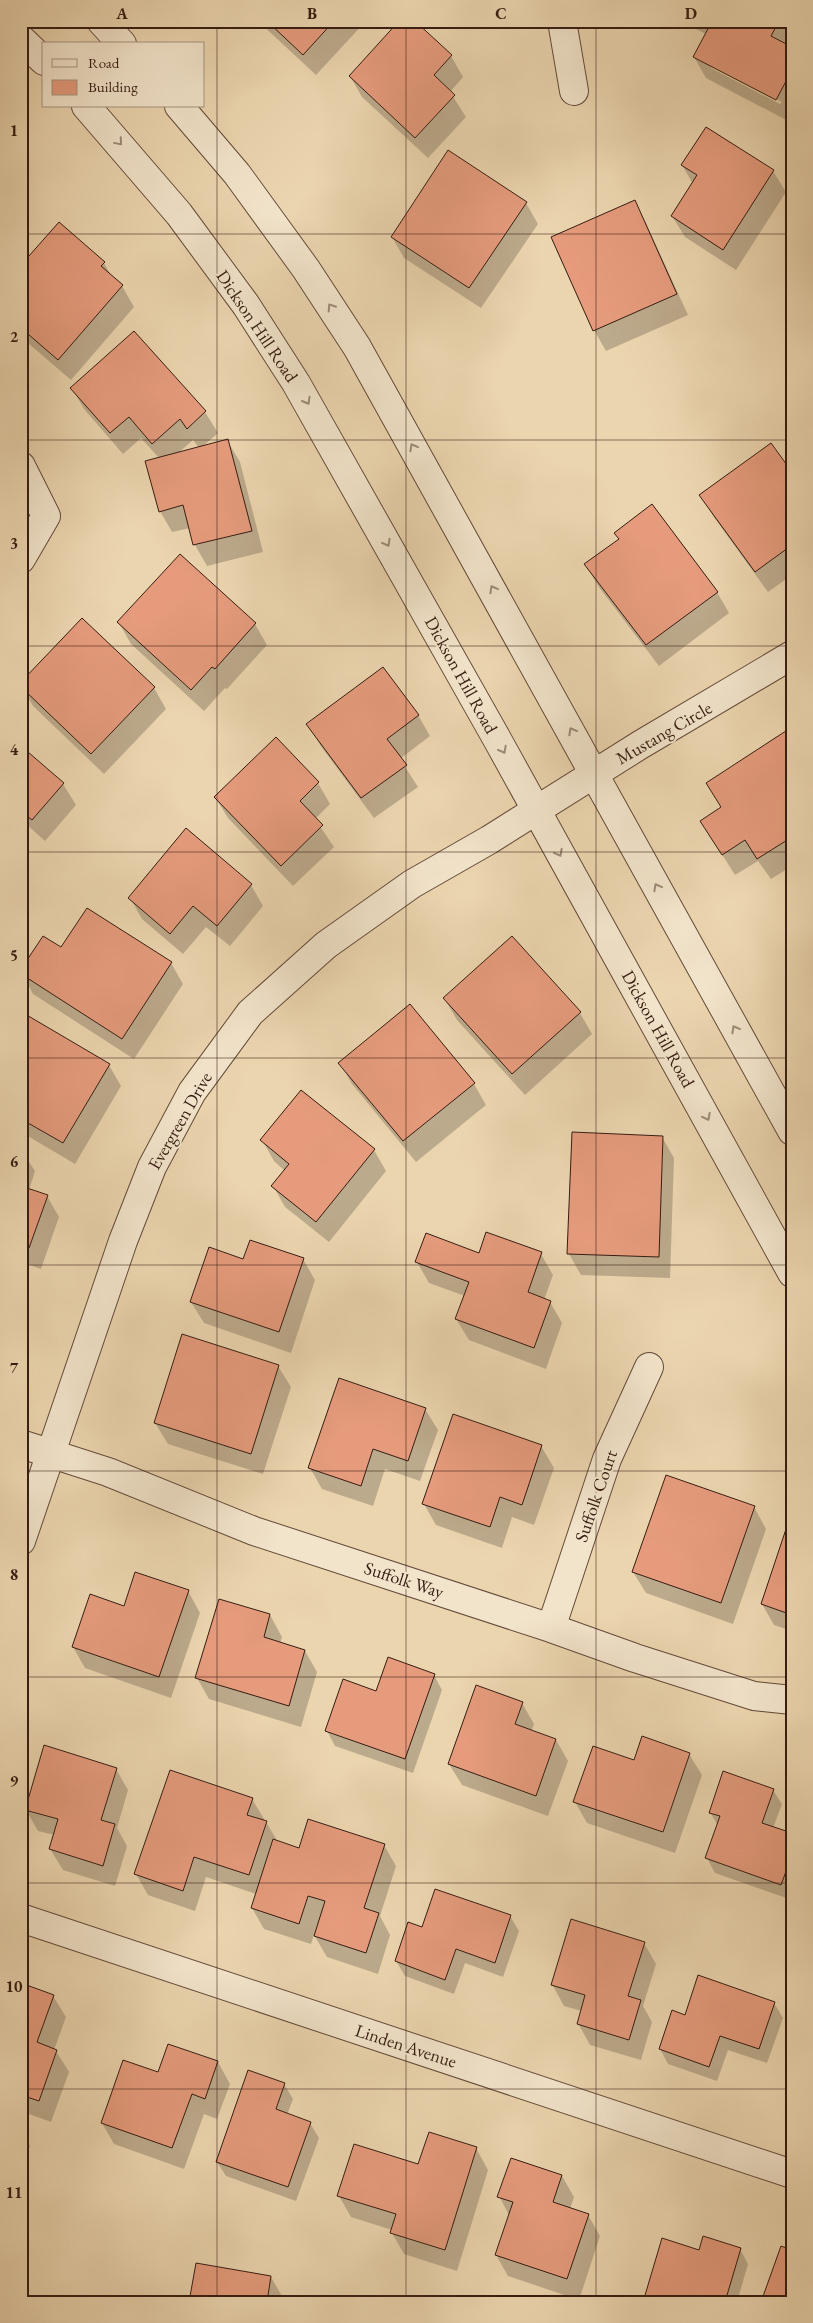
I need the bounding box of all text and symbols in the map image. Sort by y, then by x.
text: A [115,3,128,24]
text: B [307,3,317,24]
text: C [495,3,507,24]
text: D [685,3,697,24]
legend [42,42,205,108]
text: Road [88,53,120,72]
text: Building [88,77,138,96]
text: 1 [10,120,18,141]
one-way arrow [113,137,122,146]
street label: Dickson Hill Road [211,265,304,387]
one-way arrow [328,303,337,313]
text: 2 [10,326,19,347]
one-way arrow [300,396,310,405]
one-way arrow [409,444,419,453]
text: 3 [10,533,18,554]
one-way arrow [380,537,390,546]
one-way arrow [489,585,499,594]
street label: Dickson Hill Road [420,612,504,738]
street label: Mustang Circle [612,696,716,769]
one-way arrow [568,727,578,736]
text: 4 [10,739,19,760]
one-way arrow [497,745,507,754]
one-way arrow [552,848,562,857]
one-way arrow [653,883,663,892]
text: 5 [10,945,18,966]
street label: Dickson Hill Road [617,966,701,1092]
one-way arrow [731,1026,741,1035]
street label: Evergreen Drive [142,1068,217,1174]
one-way arrow [701,1112,711,1121]
text: 6 [10,1151,19,1172]
text: 7 [10,1357,19,1378]
street label: Suffolk Court [569,1447,622,1545]
street label: Suffolk Way [361,1556,447,1603]
text: 8 [10,1564,18,1585]
text: 9 [10,1770,19,1791]
text: 10 [6,1976,23,1997]
street label: Linden Avenue [353,2018,460,2073]
text: 11 [6,2182,22,2203]

